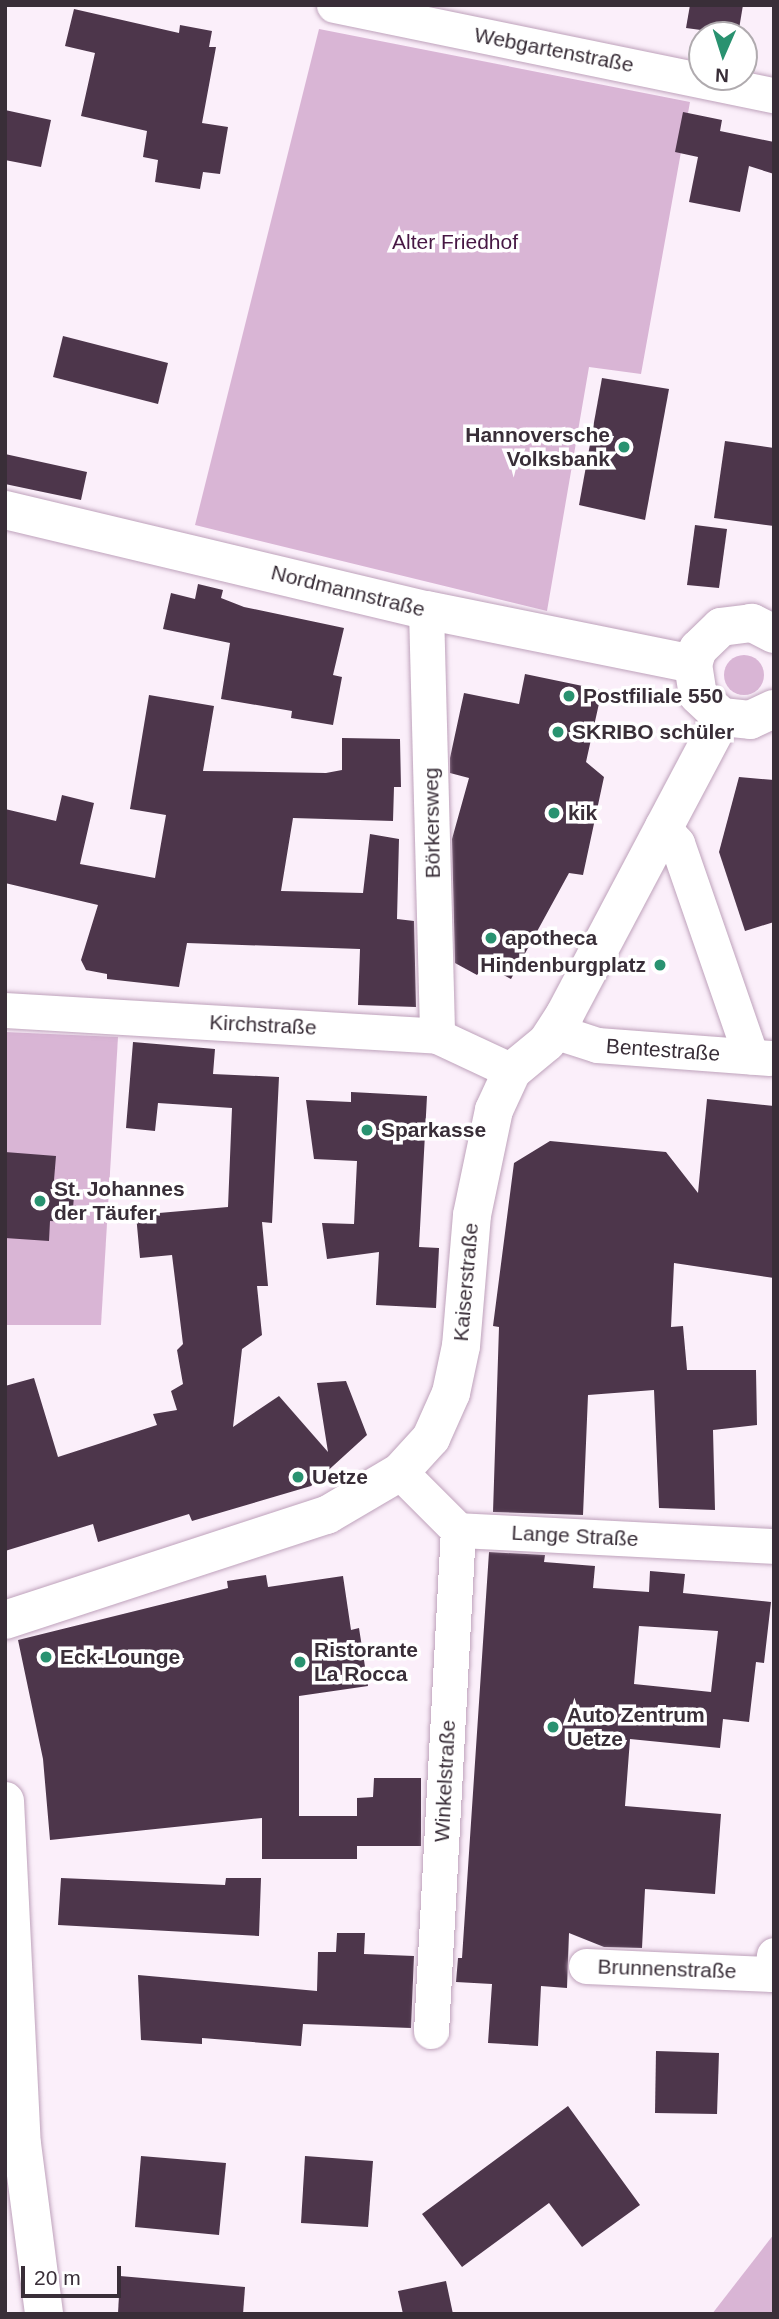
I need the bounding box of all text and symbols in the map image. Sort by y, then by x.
north arrow [688,21,758,91]
street label: Webgartenstraße [472,22,636,78]
text: N [715,65,729,86]
park label: Alter Friedhof [392,229,518,255]
place label: Hannoversche Volksbank [465,422,610,472]
marker: Hannoversche Volksbank [616,439,632,455]
street label: Nordmannstraße [269,560,427,622]
place label: Postfiliale 550 [583,683,723,709]
marker: Postfiliale 550 [561,688,577,704]
place label: SKRIBO schüler [572,719,734,745]
marker: SKRIBO schüler [550,724,566,740]
street label: Börkersweg [418,767,446,879]
place label: kik [568,800,597,826]
marker: kik [546,805,562,821]
place label: apotheca [505,925,597,951]
marker: apotheca [483,930,499,946]
place label: Hindenburgplatz [480,952,646,978]
marker: Hindenburgplatz [652,957,668,973]
street label: Kirchstraße [209,1010,317,1040]
street label: Bentestraße [605,1033,721,1067]
place label: Sparkasse [381,1117,486,1143]
marker: Sparkasse [359,1122,375,1138]
place label: St. Johannes der Täufer [54,1176,185,1226]
marker: St. Johannes der Täufer [32,1193,48,1209]
street label: Kaiserstraße [448,1222,484,1342]
place label: Uetze [312,1464,368,1490]
marker: Uetze [290,1469,306,1485]
street label: Lange Straße [511,1520,639,1552]
place label: Ristorante La Rocca [314,1637,418,1687]
place label: Eck-Lounge [60,1644,180,1670]
marker: Eck-Lounge [38,1649,54,1665]
marker: Ristorante La Rocca [292,1654,308,1670]
place label: Auto Zentrum Uetze [567,1702,705,1752]
street label: Winkelstraße [429,1719,461,1843]
marker: Auto Zentrum Uetze [545,1719,561,1735]
street label: Brunnenstraße [597,1954,737,1984]
scale bar [24,2252,124,2296]
text: 20 m [34,2266,81,2289]

